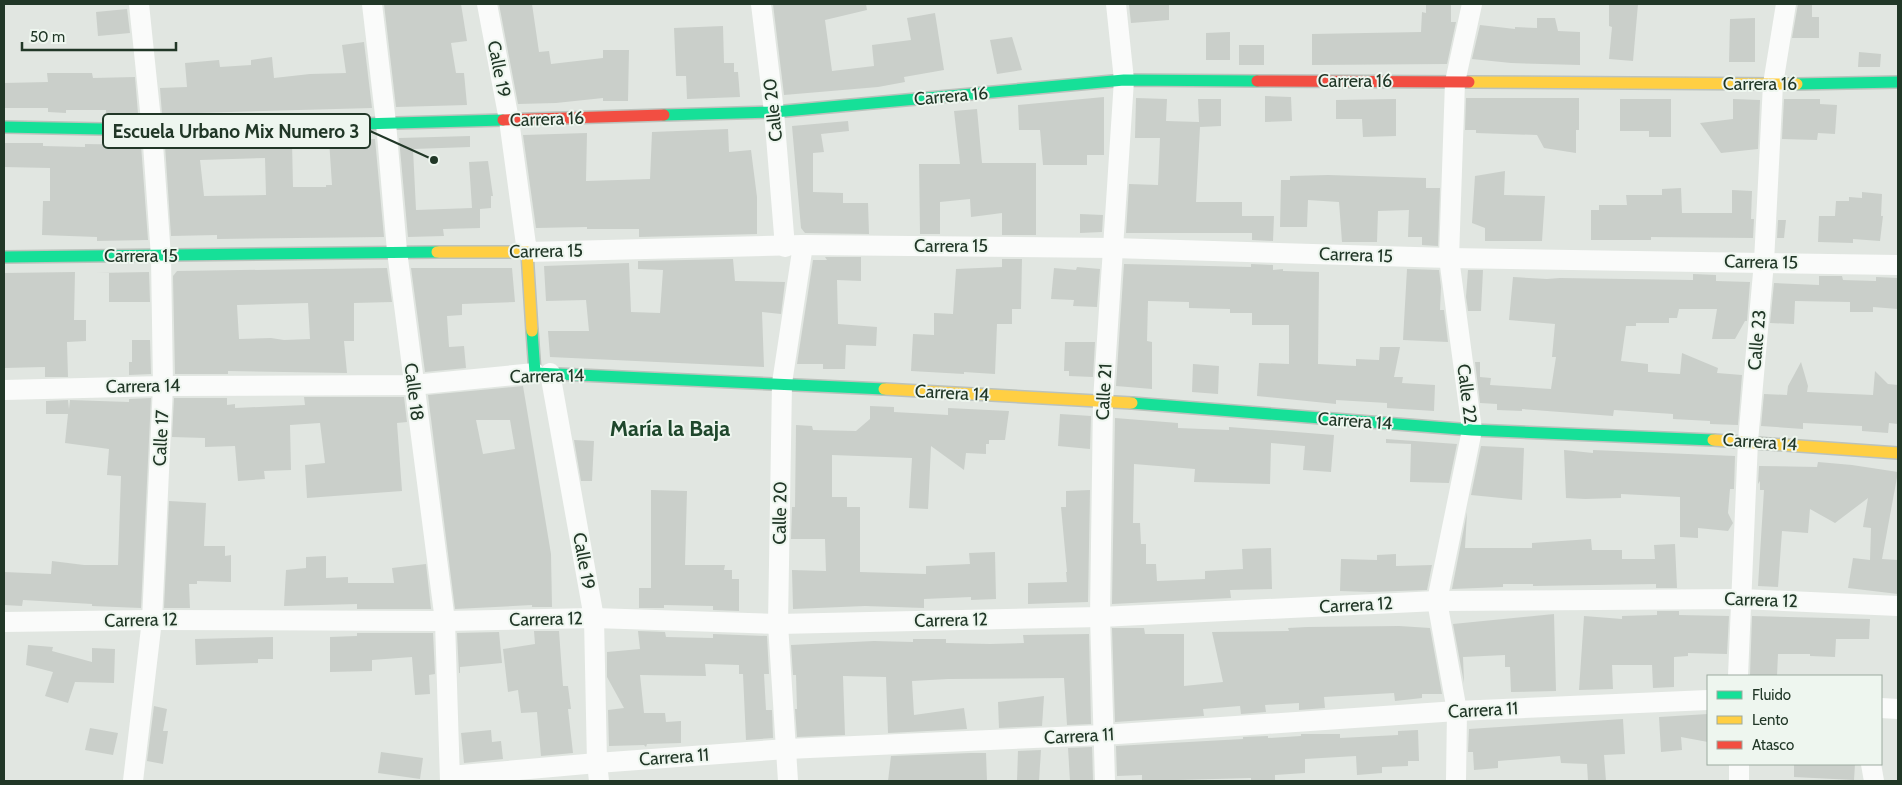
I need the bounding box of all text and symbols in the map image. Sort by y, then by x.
scale bar [22,20,176,52]
text: 50 m [30,28,65,46]
street label: Calle 19 [483,39,515,99]
street label: Carrera 16 [1318,70,1392,92]
street label: Carrera 16 [1723,73,1797,95]
street label: Calle 20 [759,77,787,143]
street label: Carrera 16 [913,82,989,110]
street label: Carrera 16 [509,107,585,131]
callout: Escuela Urbano Mix Numero 3 [103,114,370,148]
text: Escuela Urbano Mix Numero 3 [112,120,360,143]
street label: Carrera 15 [914,235,988,257]
street label: Carrera 15 [509,239,583,263]
street label: Carrera 15 [1319,243,1393,267]
street label: Carrera 15 [104,245,178,267]
street label: Carrera 15 [1724,250,1798,274]
street label: Calle 23 [1743,309,1771,371]
street label: Calle 18 [400,362,428,422]
street label: Calle 21 [1092,363,1116,421]
street label: Calle 22 [1452,363,1482,425]
street label: Carrera 14 [510,364,584,388]
street label: Carrera 14 [106,374,180,398]
street label: Carrera 14 [914,380,990,406]
street label: Carrera 14 [1317,407,1393,435]
street label: Calle 17 [149,409,173,467]
district label: María la Baja [610,415,730,442]
street label: Carrera 14 [1722,428,1798,456]
street label: Calle 20 [768,481,792,545]
street label: Calle 19 [568,531,600,591]
street label: Carrera 12 [1724,588,1798,612]
street label: Carrera 12 [1319,592,1393,618]
street label: Carrera 12 [509,607,583,631]
street label: Carrera 12 [104,608,178,632]
street label: Carrera 12 [914,608,988,632]
legend [1707,675,1882,765]
text: Fluido [1752,686,1791,704]
street label: Carrera 11 [1447,697,1519,723]
text: Lento [1752,711,1789,729]
street label: Carrera 11 [1043,723,1115,749]
text: Atasco [1752,736,1794,754]
street label: Carrera 11 [638,744,710,770]

